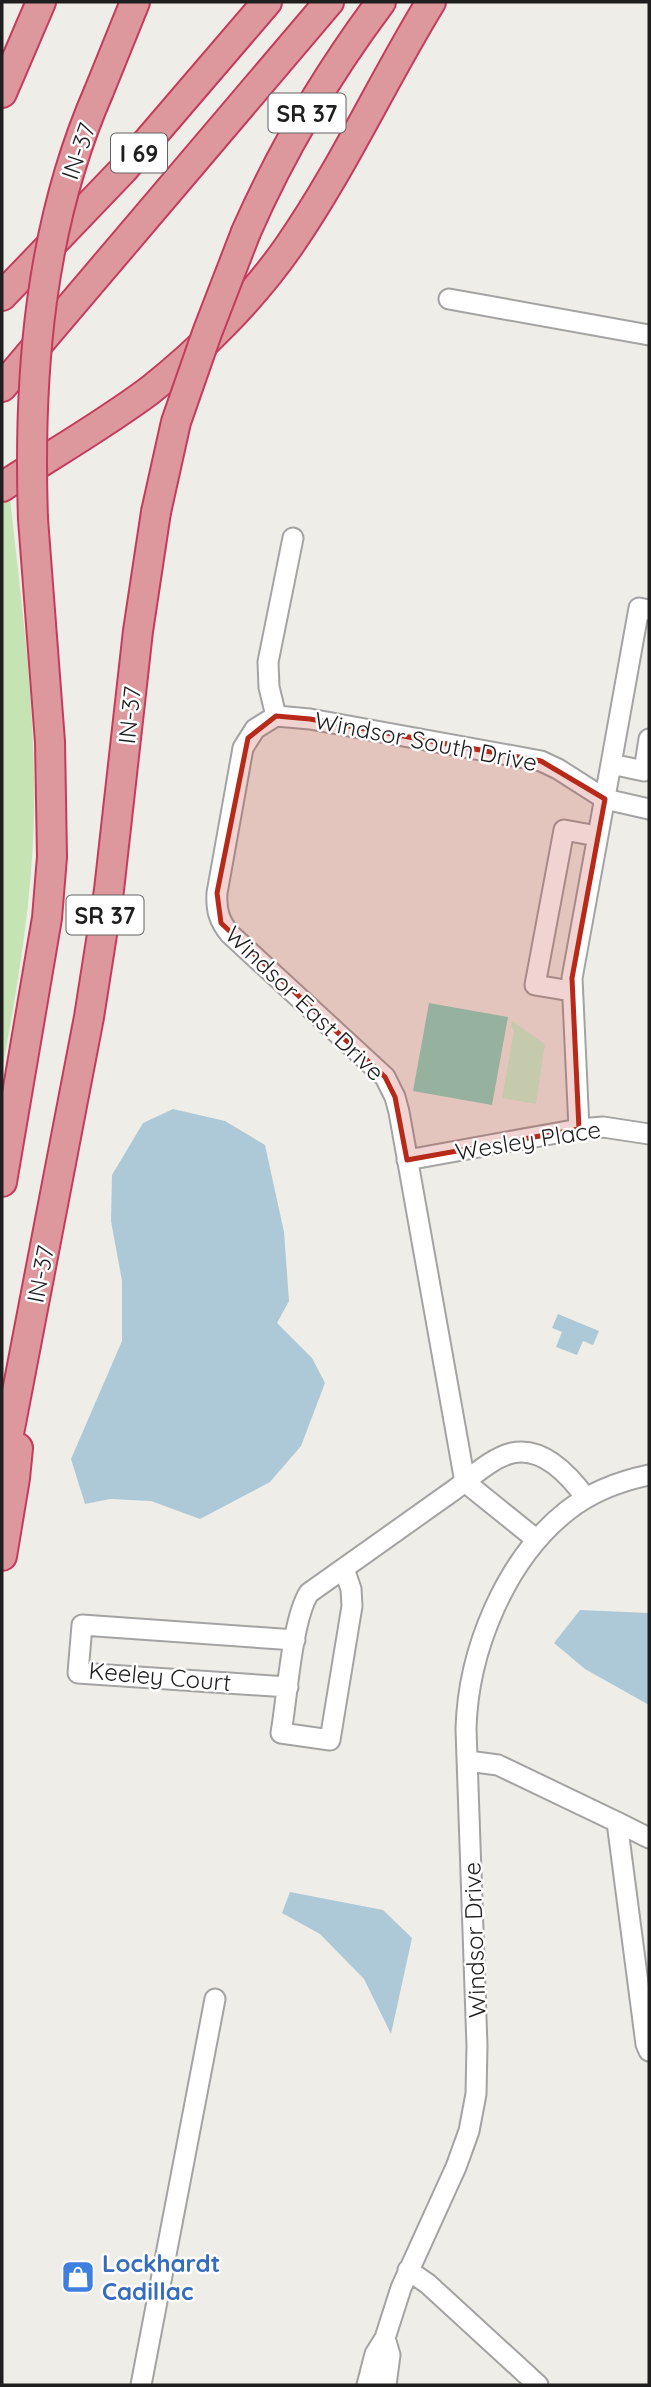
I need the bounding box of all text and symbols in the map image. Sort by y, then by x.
road number: SR 37 [268,94,346,132]
street label: IN-37 [54,119,102,183]
road number: I 69 [111,134,167,172]
street label: IN-37 [111,685,147,745]
street label: Windsor South Drive [312,705,540,777]
road number: SR 37 [66,896,144,934]
street label: Windsor East Drive [219,919,391,1087]
street label: Wesley Place [453,1114,603,1166]
street label: IN-37 [20,1243,60,1305]
street label: Keeley Court [88,1655,232,1697]
street label: Windsor Drive [456,1861,492,2019]
place label: Lockhardt Cadillac [102,2248,220,2306]
shop icon: Lockhardt Cadillac [59,2258,97,2296]

